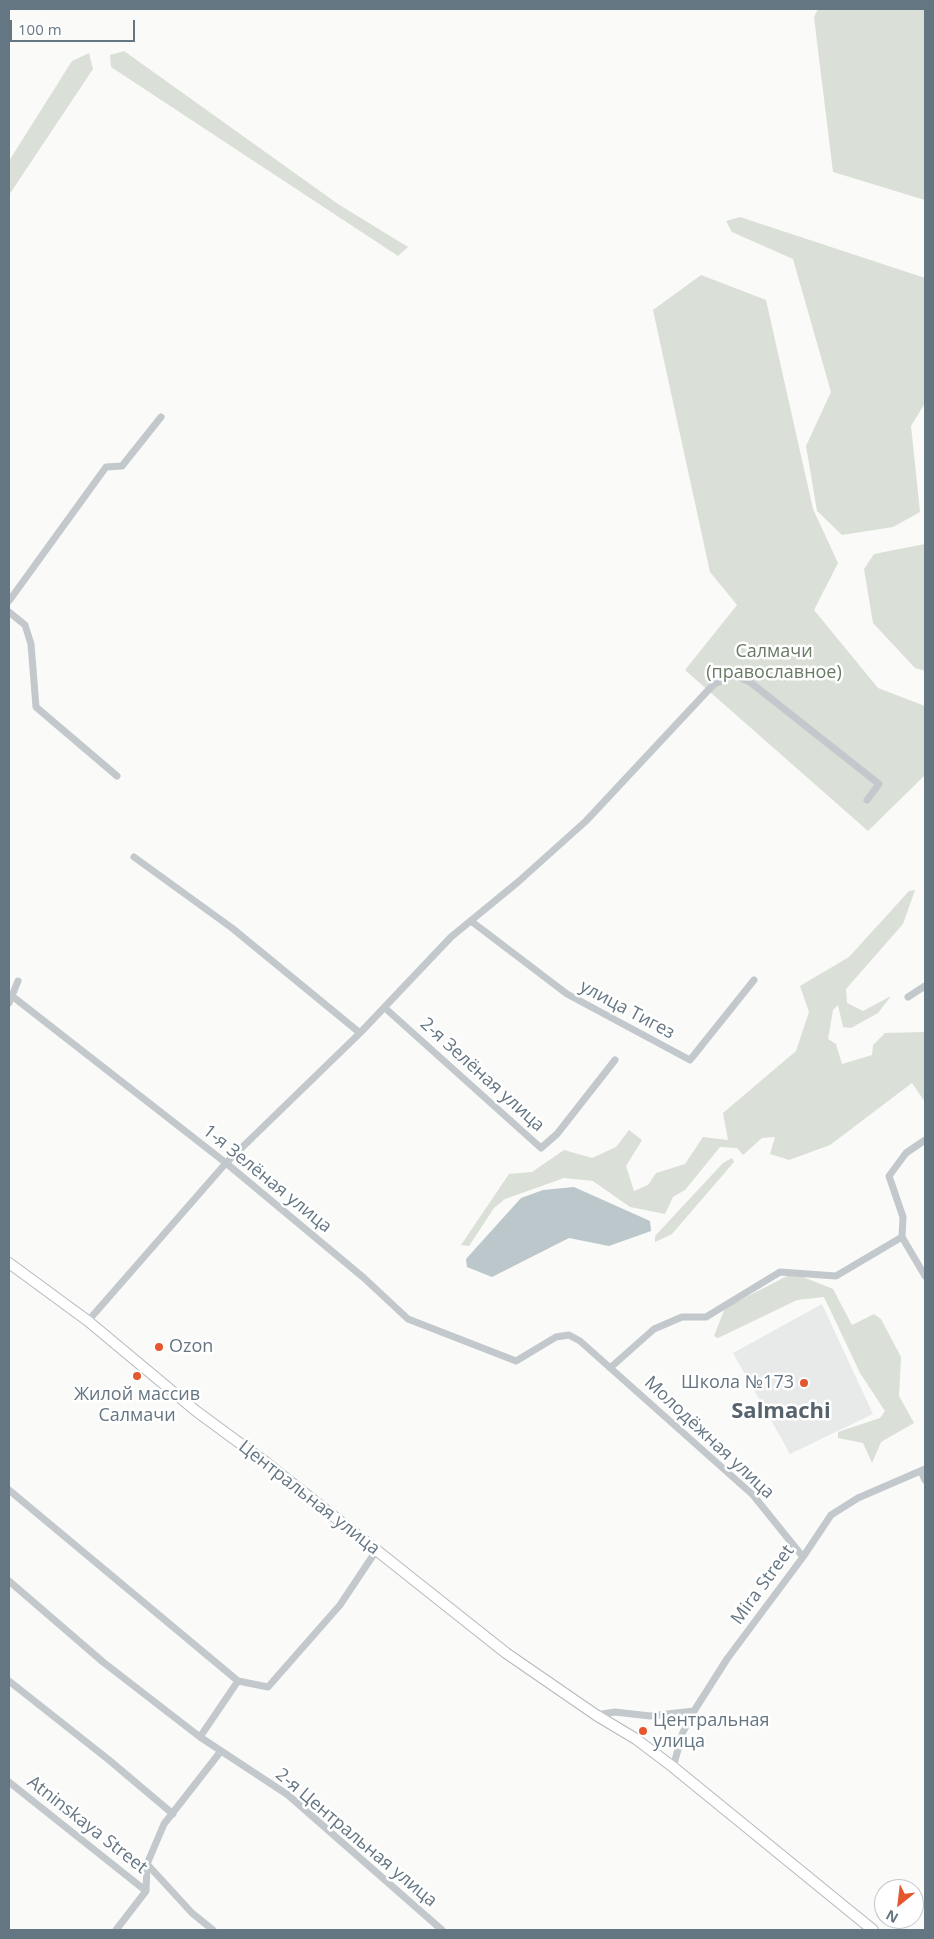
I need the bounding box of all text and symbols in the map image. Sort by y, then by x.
scale bar [12,10,138,42]
text: 100 m [18,19,62,39]
park label: Салмачи (православное) [706,641,842,684]
street label: улица Тигез [576,976,678,1044]
street label: 2-я Зелёная улица [415,1014,549,1136]
street label: 1-я Зелёная улица [198,1120,336,1238]
place label: Ozon [169,1336,213,1358]
marker: Ozon [153,1341,165,1353]
marker: Жилой массив Салмачи [131,1370,143,1382]
street label: Молодёжная улица [640,1372,778,1504]
place label: Школа №173 [681,1372,794,1394]
marker: Школа №173 [798,1377,810,1389]
place label: Жилой массив Салмачи [74,1384,200,1426]
district label: Salmachi [731,1399,831,1425]
street label: Центральная улица [234,1436,384,1560]
street label: Mira Street [727,1541,799,1629]
place label: Центральная улица [653,1710,770,1752]
marker: Центральная улица [637,1725,649,1737]
street label: 2-я Центральная улица [271,1764,441,1912]
street label: Atninskaya Street [23,1771,151,1879]
north arrow [874,1879,924,1929]
text: N [882,1906,902,1928]

